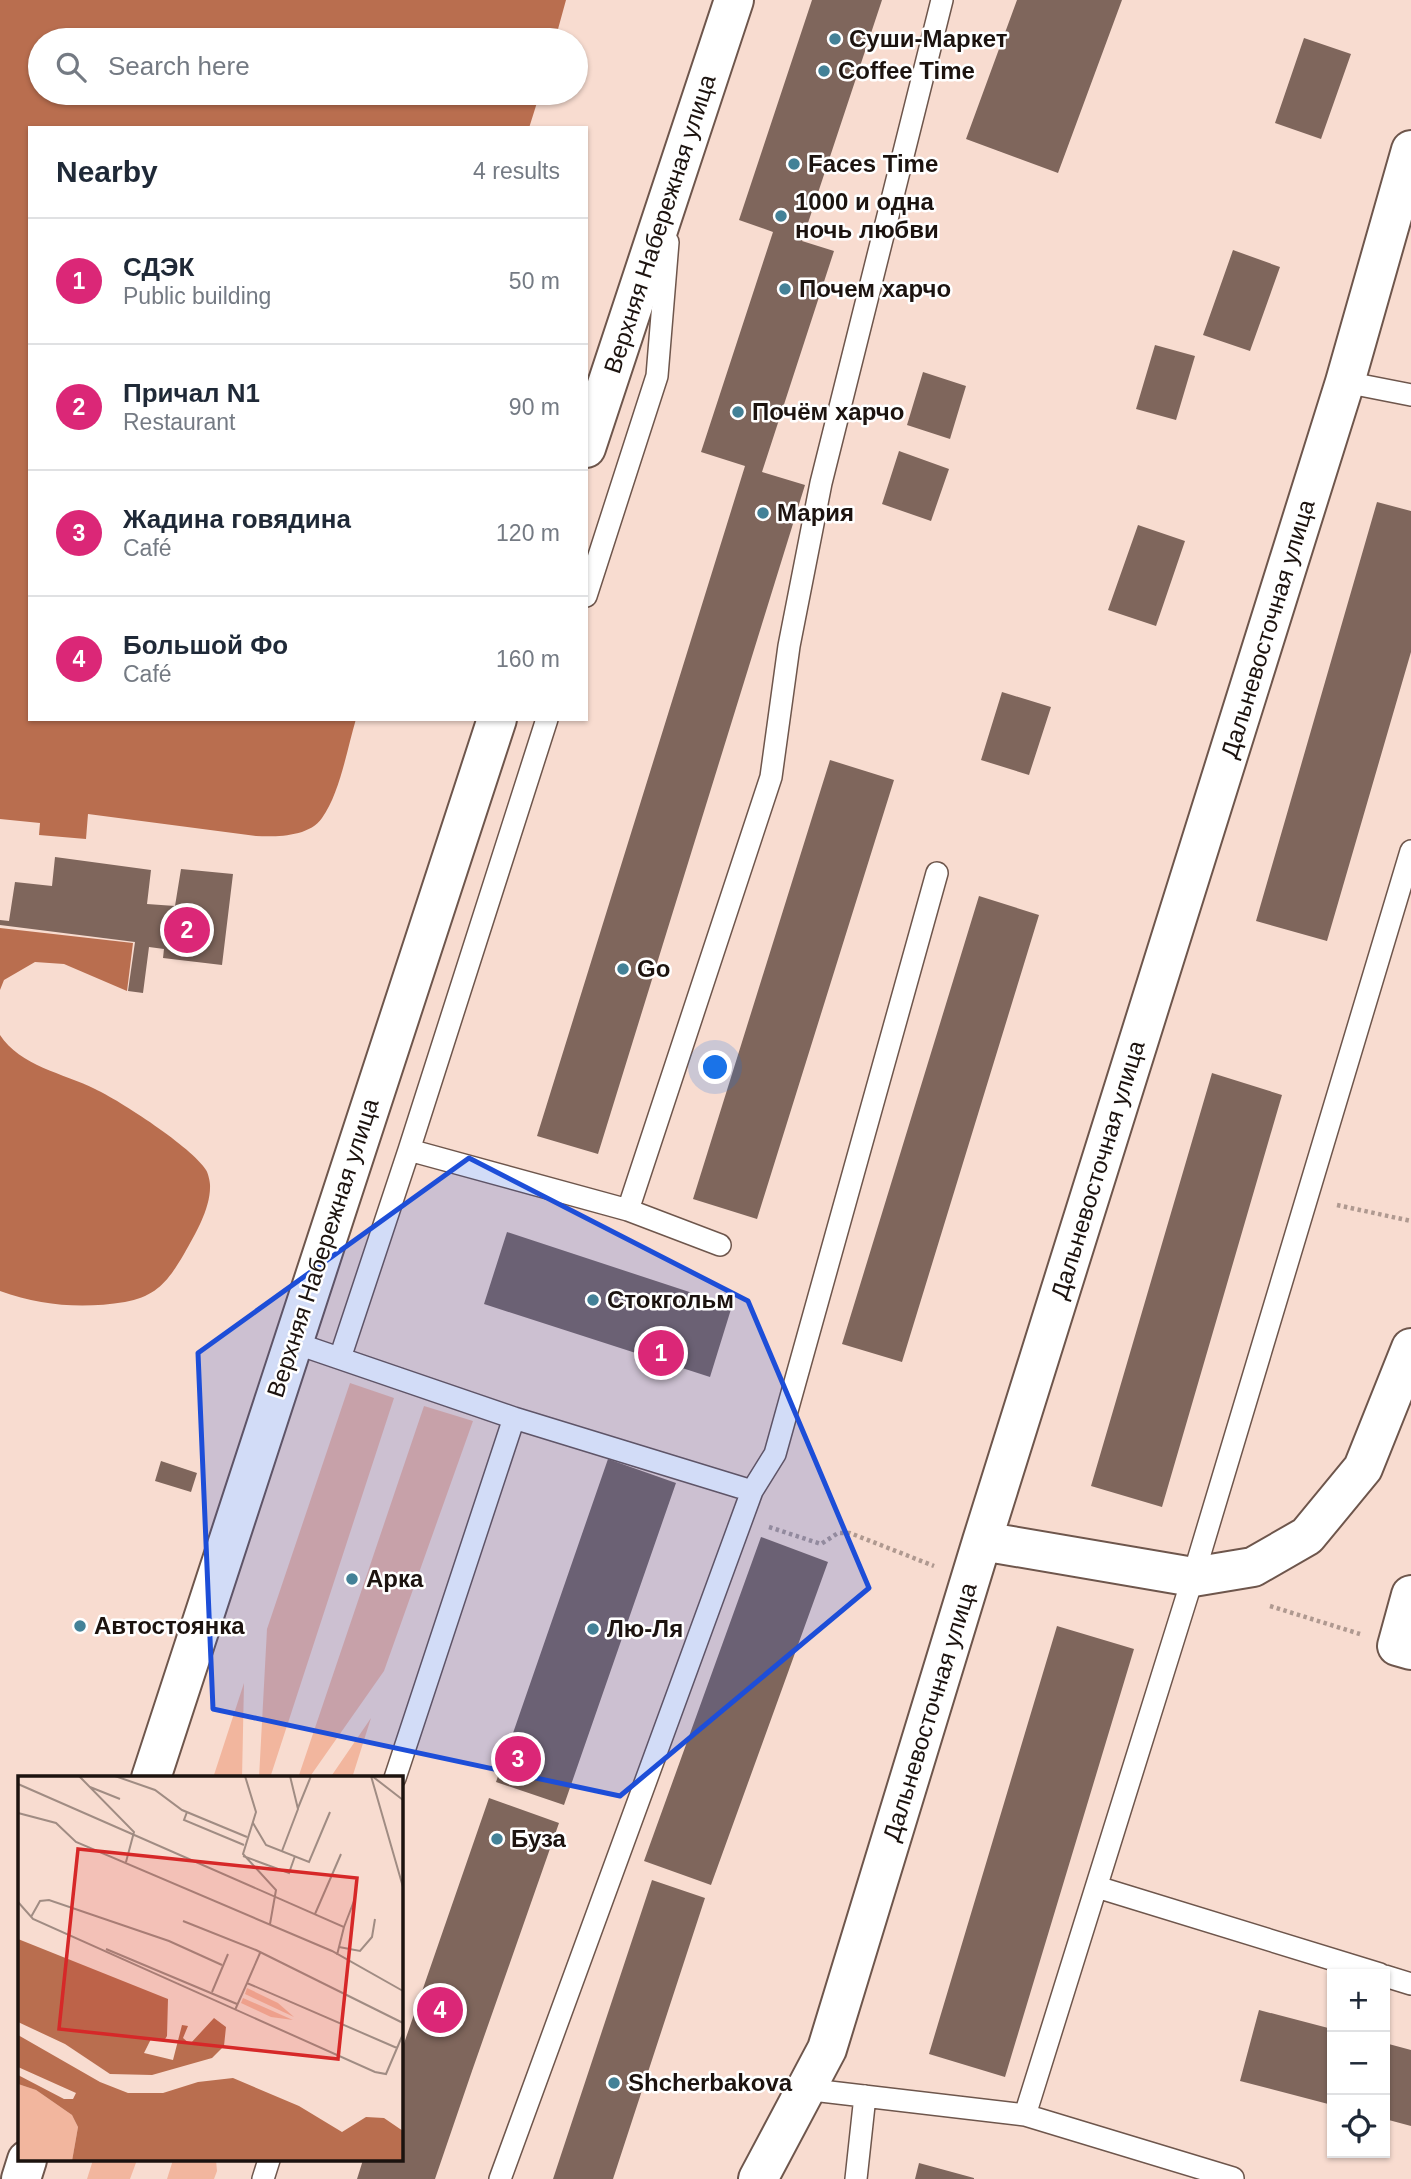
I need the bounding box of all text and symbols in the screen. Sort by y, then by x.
place label: Суши-Маркет [849,25,1008,52]
search box [28,28,588,105]
marker: Суши-Маркет [827,31,843,47]
icon: search [52,48,90,86]
text: Search here [108,51,250,81]
place label: Coffee Time [838,57,975,84]
marker: Coffee Time [816,63,832,79]
street label: Верхняя Набережная улица [598,70,721,377]
place label: Faces Time [808,150,938,177]
text: Nearby [56,155,158,188]
marker: Faces Time [786,156,802,172]
text: 4 results [473,158,560,184]
place label: 1000 и одна ночь любви [795,188,939,243]
marker: 1000 и одна ночь любви [773,208,789,224]
text: СДЭК [123,252,194,282]
text: 1 [73,268,85,294]
text: 50 m [509,268,560,294]
place label: Почем харчо [799,275,951,302]
marker: Почем харчо [777,281,793,297]
text: Public building [123,283,271,309]
text: Причал N1 [123,378,260,408]
text: 2 [73,394,85,420]
text: 90 m [509,394,560,420]
place label: Почём харчо [752,398,904,425]
marker: Почём харчо [730,404,746,420]
text: Restaurant [123,409,236,435]
street label: Дальневосточная улица [1215,496,1320,761]
place label: Мария [777,499,854,526]
text: Жадина говядина [123,504,351,534]
marker: Мария [755,505,771,521]
text: 3 [73,520,85,546]
text: 120 m [496,520,560,546]
text: Café [123,535,172,561]
text: Большой Фо [123,630,288,660]
text: 4 [73,646,85,672]
text: 160 m [496,646,560,672]
text: Café [123,661,172,687]
pin: 2 [164,904,210,956]
place label: Go [637,955,670,982]
marker: Go [615,961,631,977]
street label: Дальневосточная улица [1045,1037,1150,1302]
your location [698,1050,732,1084]
street label: Верхняя Набережная улица [261,1094,384,1401]
place label: Стокгольм [607,1286,734,1313]
marker: Стокгольм [585,1292,601,1308]
pin: 1 [638,1327,684,1379]
place label: Арка [366,1565,424,1592]
marker: Арка [344,1571,360,1587]
street label: Дальневосточная улица [877,1579,982,1844]
place label: Автостоянка [94,1612,245,1639]
place label: Лю-Ля [607,1615,683,1642]
marker: Автостоянка [72,1618,88,1634]
marker: Лю-Ля [585,1621,601,1637]
pin: 3 [495,1733,541,1785]
inset map [18,1776,402,2162]
place label: Буза [511,1825,567,1852]
marker: Буза [489,1831,505,1847]
map controls [1327,1969,1390,2158]
button: + [1327,1969,1390,2032]
pin: 4 [417,1984,463,2036]
button: − [1327,2032,1390,2095]
place label: Shcherbakova [628,2069,793,2096]
marker: Shcherbakova [606,2075,622,2091]
button: locate [1327,2095,1390,2158]

